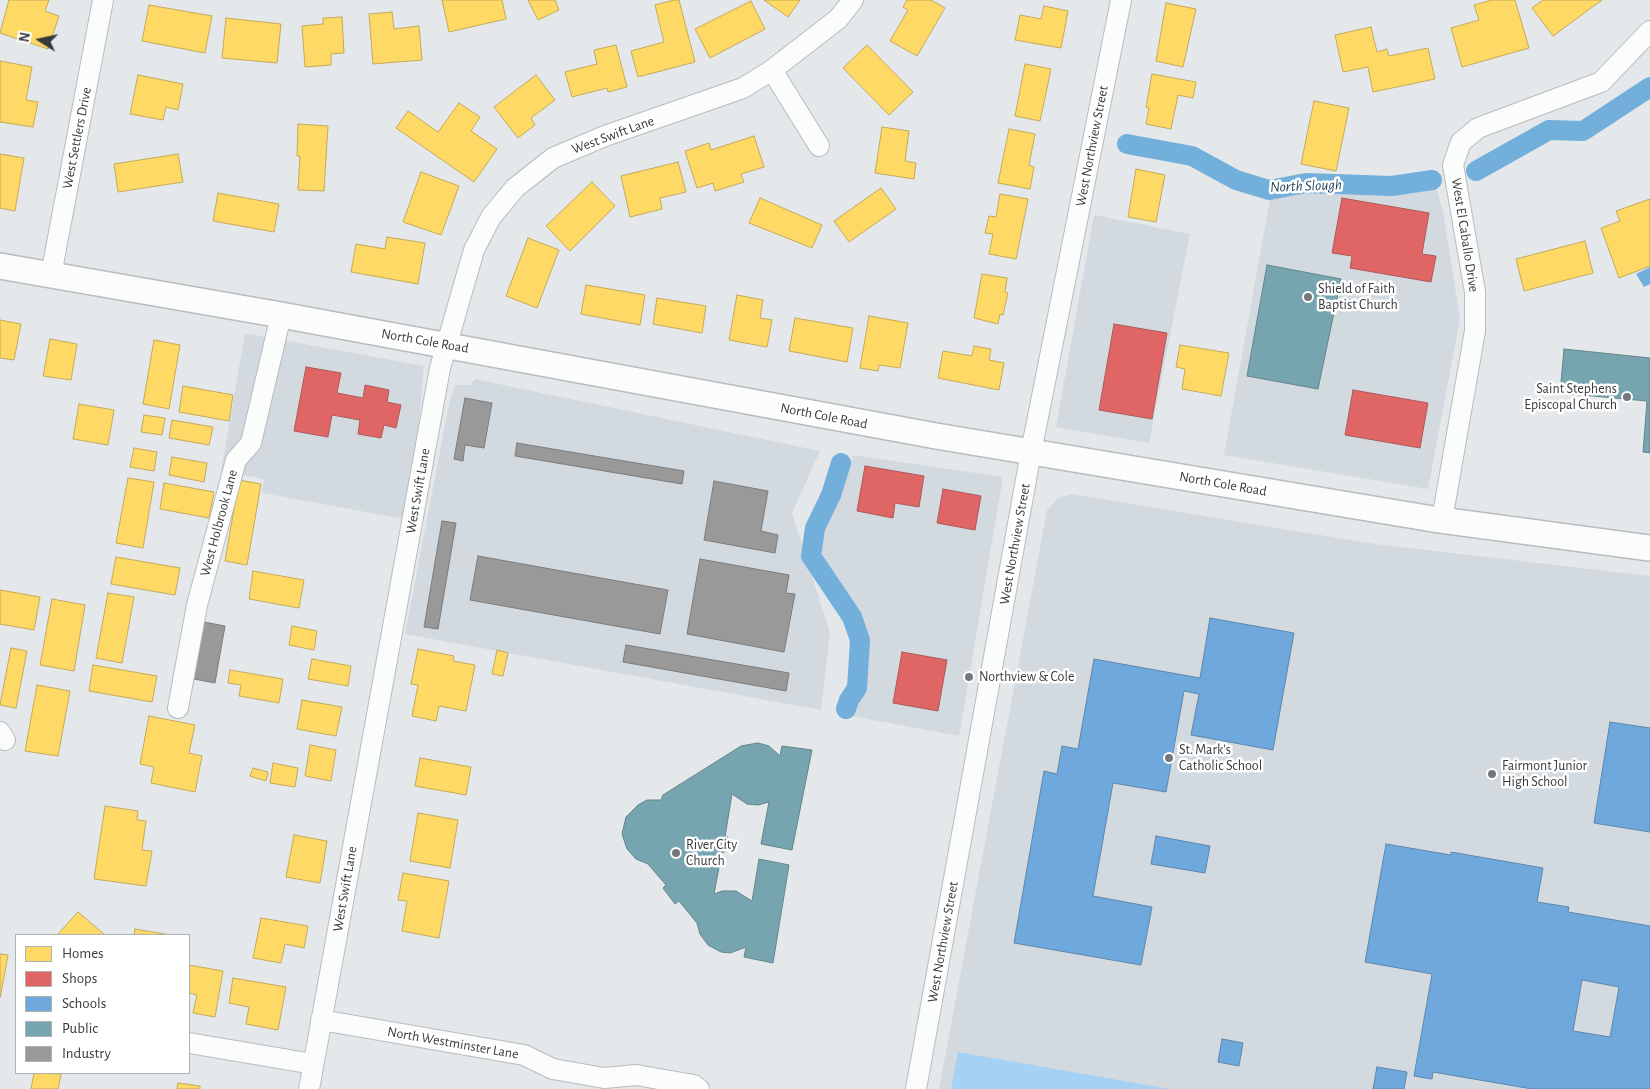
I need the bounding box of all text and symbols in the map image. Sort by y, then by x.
north arrow [15,15,65,65]
text: N [17,31,33,43]
street label: West Northview Street [1072,84,1112,208]
street label: West Settlers Drive [59,86,95,190]
street label: West Swift Lane [570,112,656,158]
water label: North Slough [1270,176,1342,196]
street label: West El Caballo Drive [1448,177,1482,293]
place label: Shield of Faith Baptist Church [1318,281,1398,314]
marker: Shield of Faith Baptist Church [1302,291,1314,303]
street label: North Cole Road [380,325,470,357]
place label: Saint Stephens Episcopal Church [1524,381,1617,414]
marker: Saint Stephens Episcopal Church [1621,391,1633,403]
street label: North Cole Road [779,399,869,433]
street label: West Swift Lane [402,447,434,535]
street label: West Holbrook Lane [197,468,241,578]
street label: North Cole Road [1178,468,1268,500]
street label: West Northview Street [996,482,1034,606]
place label: Northview & Cole [979,669,1074,685]
marker: Northview & Cole [963,671,975,683]
place label: St. Mark's Catholic School [1179,742,1262,774]
marker: St. Mark's Catholic School [1163,752,1175,764]
place label: Fairmont Junior High School [1502,758,1587,790]
marker: Fairmont Junior High School [1486,768,1498,780]
place label: River City Church [686,837,737,870]
street label: West Swift Lane [329,845,361,933]
marker: River City Church [670,847,682,859]
street label: West Northview Street [924,880,962,1004]
legend [15,934,190,1074]
text: Homes [62,946,104,961]
text: Shops [62,971,97,986]
text: Schools [62,996,106,1011]
text: Public [62,1021,98,1036]
street label: North Westminster Lane [386,1023,520,1063]
text: Industry [62,1046,111,1061]

